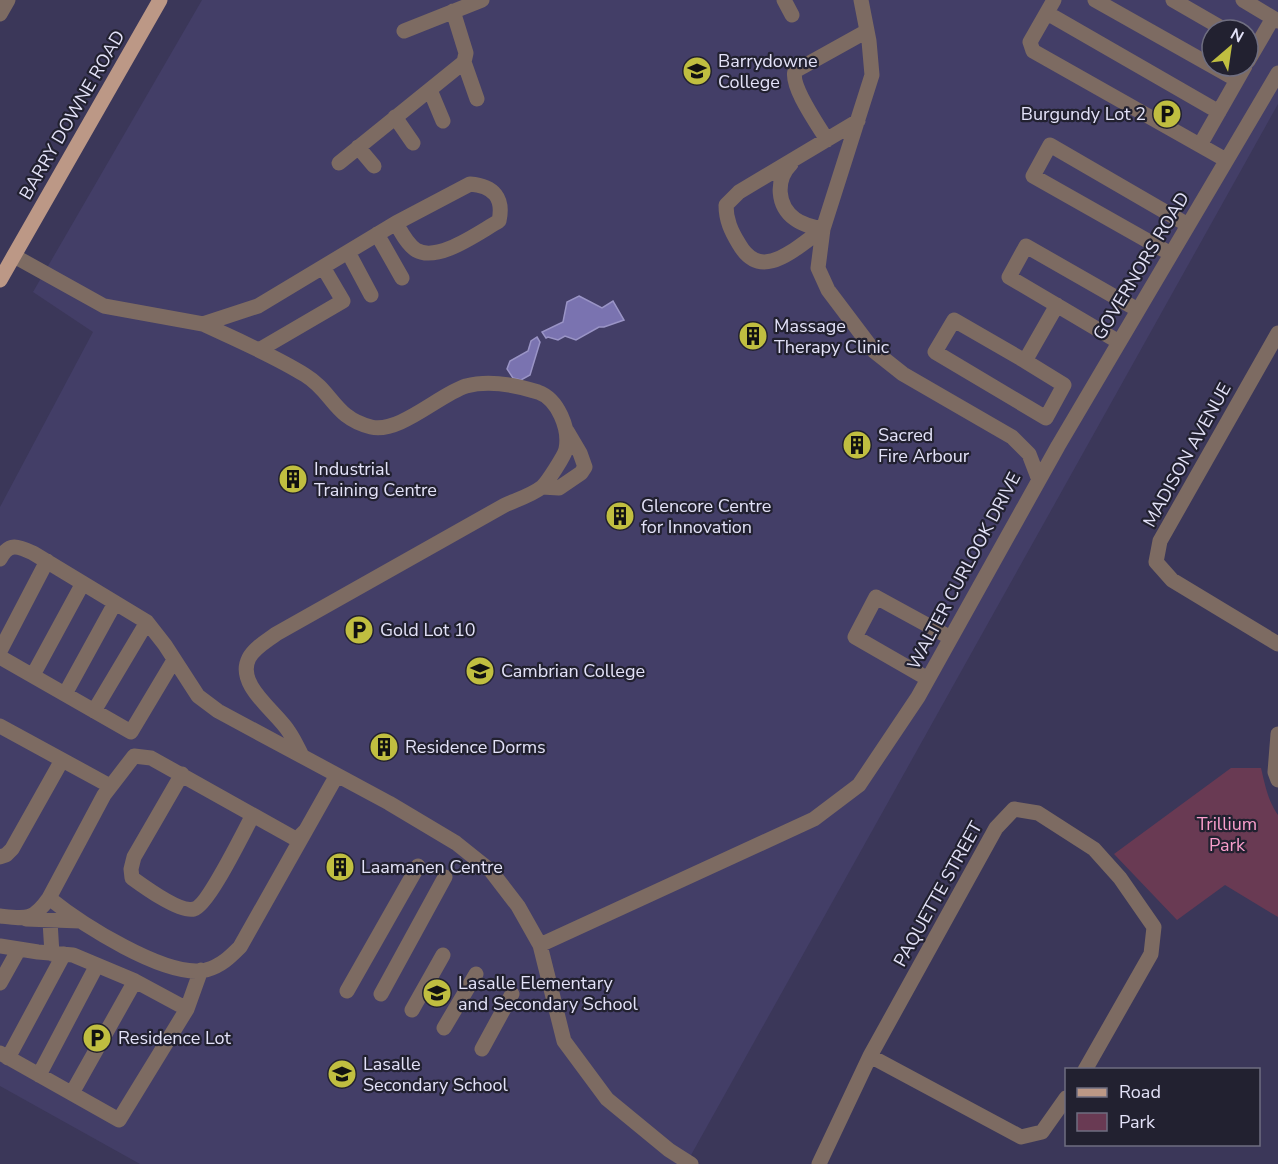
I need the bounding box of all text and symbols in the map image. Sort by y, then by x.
north arrow [1200,18,1260,78]
text: N [1226,23,1247,48]
street label: BARRY DOWNE ROAD [14,26,130,204]
place label: Barrydowne College [718,49,818,94]
school or university icon: Barrydowne College [681,55,713,87]
parking icon: Burgundy Lot 2 [1151,98,1183,130]
place label: Burgundy Lot 2 [1021,102,1146,126]
street label: GOVERNORS ROAD [1087,188,1195,344]
place label: Massage Therapy Clinic [774,314,889,359]
building icon: Massage Therapy Clinic [737,320,769,352]
street label: MADISON AVENUE [1137,379,1237,531]
place label: Sacred Fire Arbour [878,423,970,468]
building icon: Sacred Fire Arbour [841,429,873,461]
place label: Industrial Training Centre [314,457,437,502]
building icon: Industrial Training Centre [277,463,309,495]
street label: WALTER CURLOOK DRIVE [902,468,1026,674]
place label: Glencore Centre for Innovation [641,494,771,539]
building icon: Glencore Centre for Innovation [604,500,636,532]
parking icon: Gold Lot 10 [343,614,375,646]
place label: Gold Lot 10 [380,618,476,642]
school or university icon: Cambrian College [464,655,496,687]
place label: Cambrian College [501,659,645,683]
building icon: Residence Dorms [368,731,400,763]
place label: Residence Dorms [405,735,546,759]
park label: Trillium Park [1197,812,1257,857]
street label: PAQUETTE STREET [888,817,988,971]
building icon: Laamanen Centre [324,851,356,883]
place label: Laamanen Centre [361,855,503,879]
place label: Lasalle Elementary and Secondary School [458,971,638,1016]
school or university icon: Lasalle Elementary and Secondary School [421,977,453,1009]
parking icon: Residence Lot [81,1022,113,1054]
place label: Residence Lot [118,1026,231,1050]
place label: Lasalle Secondary School [363,1052,509,1097]
school or university icon: Lasalle Secondary School [326,1058,358,1090]
legend [1065,1068,1260,1146]
text: Road [1119,1080,1161,1104]
text: Park [1119,1110,1156,1134]

